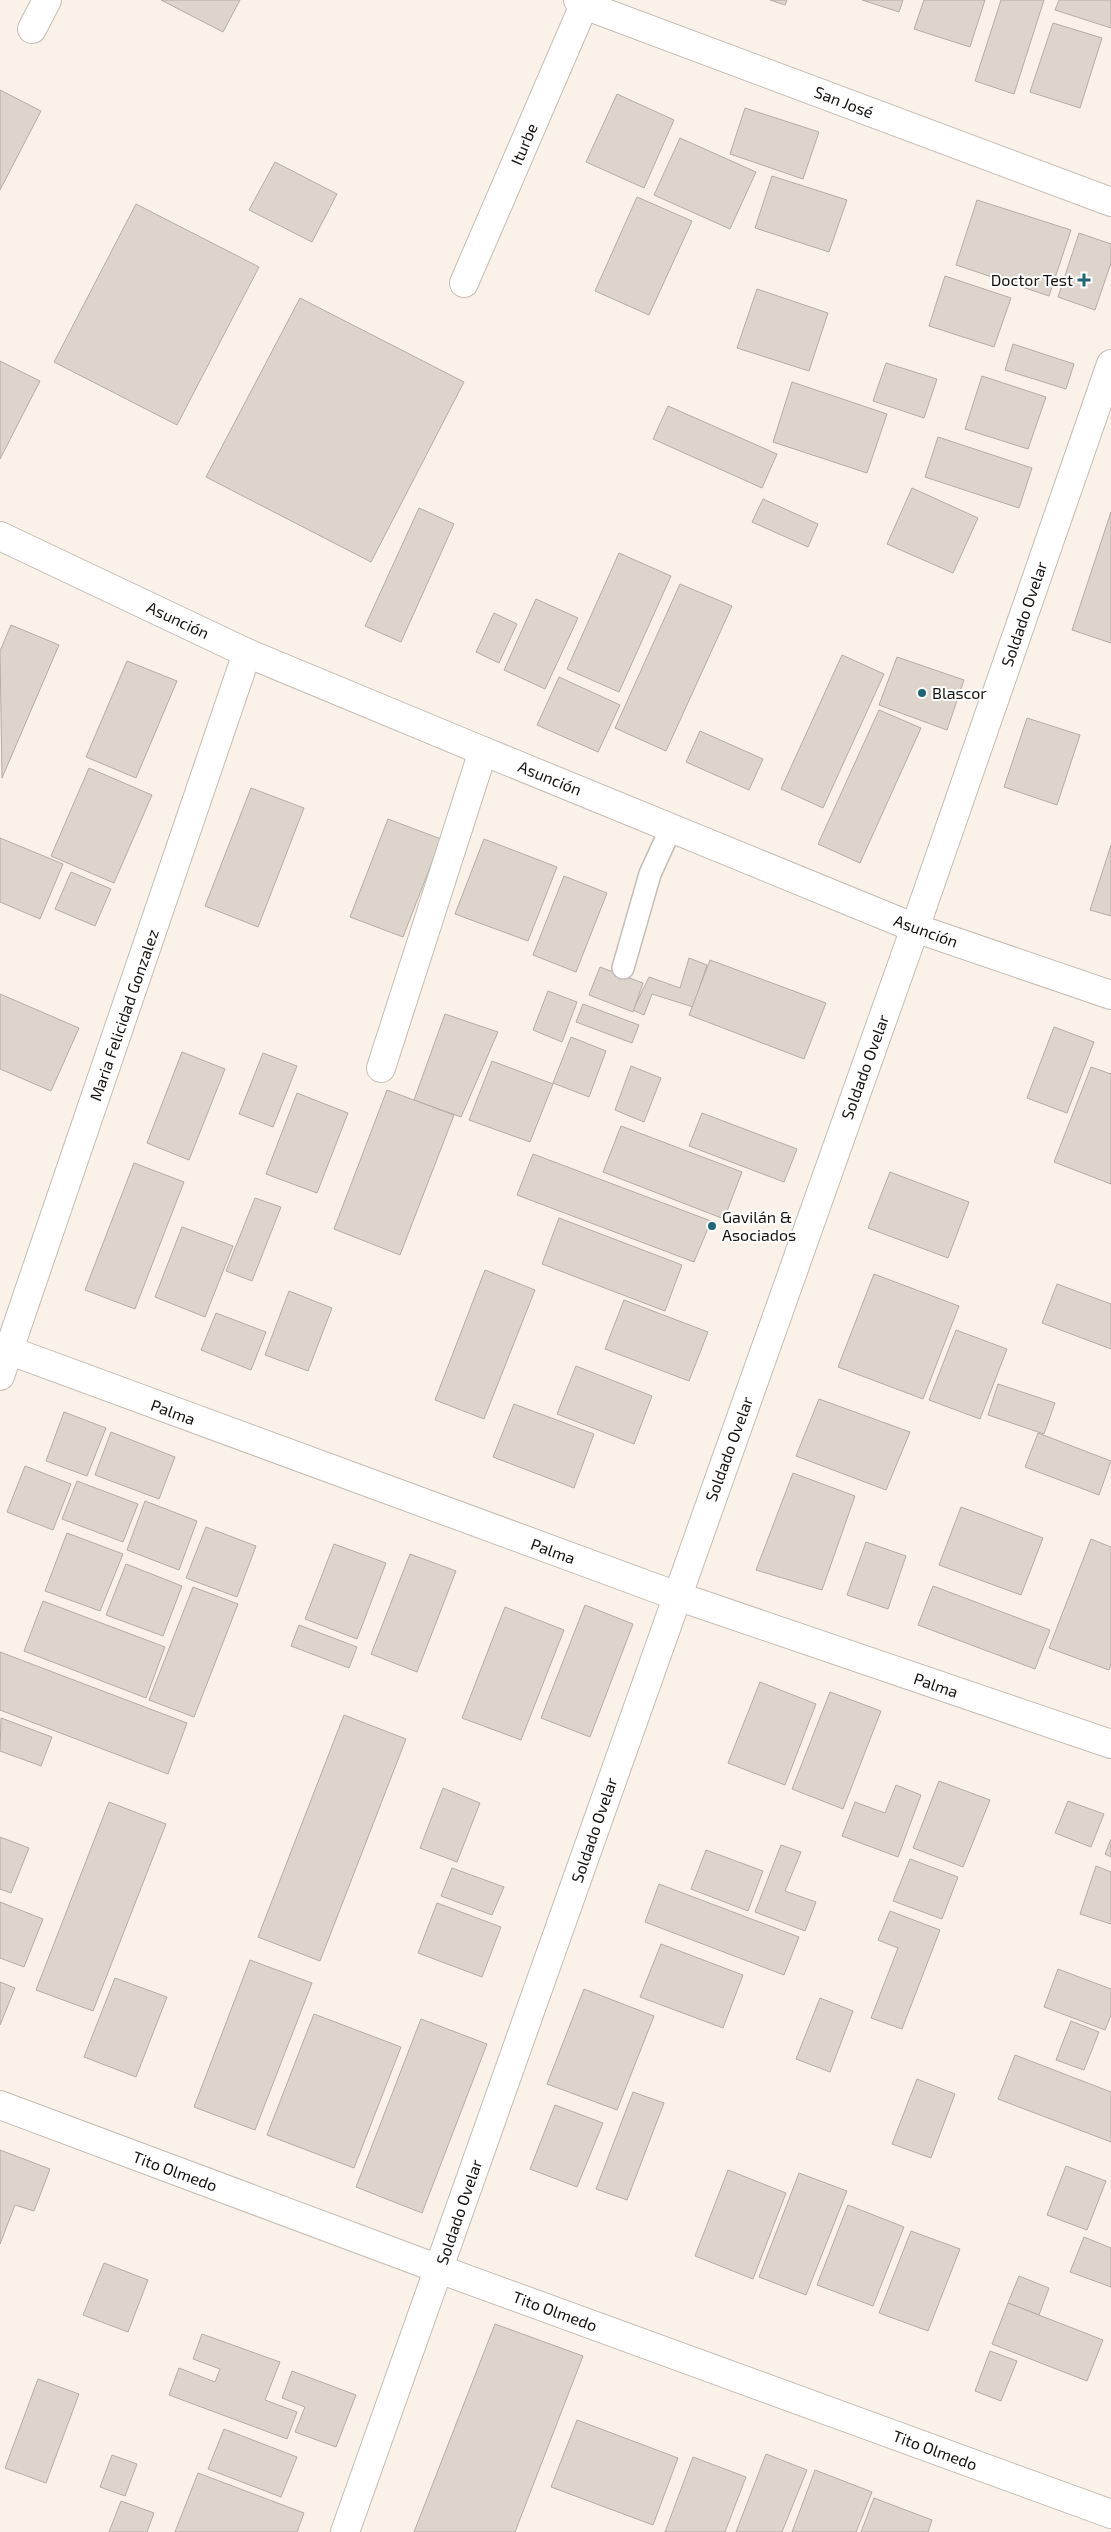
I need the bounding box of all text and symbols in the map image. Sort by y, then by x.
street label: San José [812,82,876,121]
street label: Iturbe [506,120,541,168]
place label: Doctor Test [991,270,1073,289]
marker: Doctor Test [1077,273,1091,287]
street label: Soldado Ovelar [997,558,1051,669]
street label: Asunción [144,597,212,642]
place label: Blascor [932,683,987,702]
marker: Blascor [916,687,928,699]
street label: Asunción [516,756,585,799]
street label: Asunción [892,910,961,951]
street label: Maria Felicidad Gonzalez [85,926,162,1103]
street label: Soldado Ovelar [837,1011,893,1122]
place label: Gavilán & Asociados [722,1207,796,1244]
marker: Gavilán & Asociados [706,1220,718,1232]
street label: Soldado Ovelar [701,1393,757,1504]
street label: Palma [148,1395,198,1428]
street label: Palma [528,1534,578,1567]
street label: Palma [911,1668,961,1701]
street label: Soldado Ovelar [567,1774,621,1885]
street label: Tito Olmedo [130,2146,220,2195]
street label: Soldado Ovelar [432,2156,486,2267]
street label: Tito Olmedo [510,2286,600,2335]
street label: Tito Olmedo [890,2425,980,2474]

